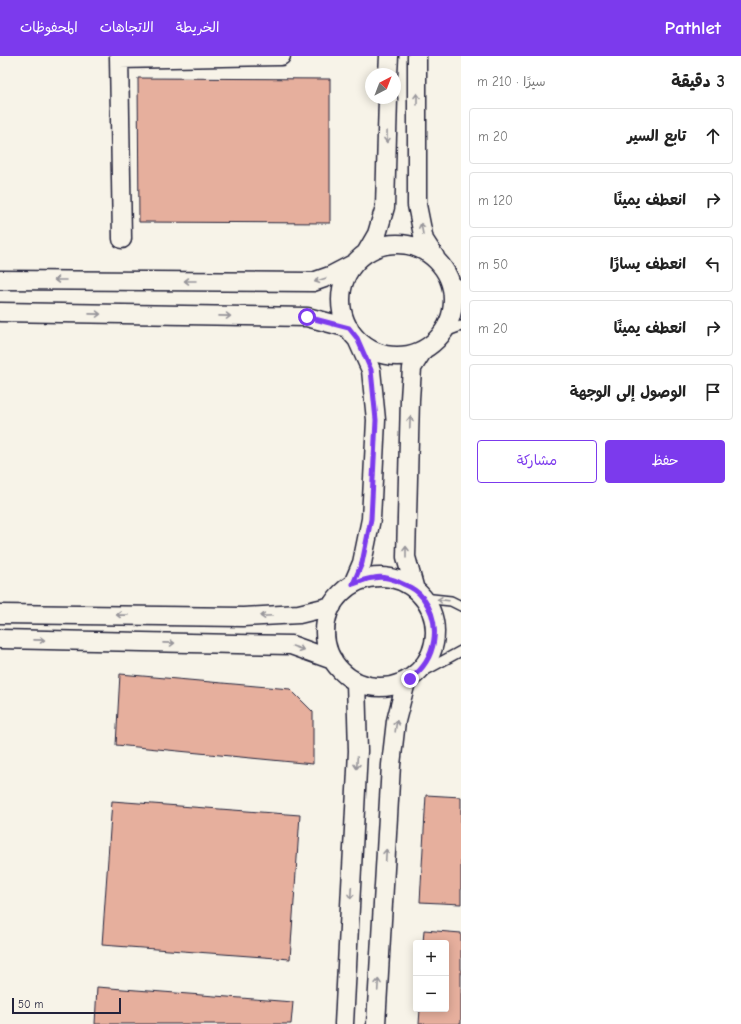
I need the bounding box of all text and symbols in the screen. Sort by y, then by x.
text: Pathlet [665,17,721,39]
text: المحفوظات [20,19,78,36]
text: الاتجاهات [100,19,154,36]
text: الخريطة [176,19,219,36]
north arrow [365,68,401,104]
text: 3 دقيقة [671,72,725,91]
text: سيرًا · 210 m [477,74,546,89]
one-way arrow [413,93,421,106]
icon: ahead [702,125,724,147]
text: تابع السير [627,127,686,145]
text: 20 m [478,129,508,144]
one-way arrow [383,130,391,143]
icon: right [702,189,724,211]
text: انعطف يمينًا [614,191,686,209]
text: 120 m [478,193,513,208]
one-way arrow [417,223,425,236]
icon: left [702,253,724,275]
text: انعطف يسارًا [610,255,686,273]
text: 50 m [478,257,508,272]
one-way arrow [54,276,67,284]
one-way arrow [314,276,326,284]
one-way arrow [184,277,197,285]
route start [298,308,316,326]
one-way arrow [88,310,101,317]
one-way arrow [218,312,231,320]
icon: right [702,317,724,339]
text: انعطف يمينًا [614,319,686,337]
text: 20 m [478,321,508,336]
icon: arrive [702,381,724,403]
text: الوصول إلى الوجهة [570,383,686,401]
one-way arrow [406,416,414,429]
button: مشاركة [477,440,597,483]
button: حفظ [605,440,725,483]
one-way arrow [402,546,410,559]
one-way arrow [437,596,450,604]
one-way arrow [116,612,129,619]
one-way arrow [260,612,273,620]
one-way arrow [32,636,45,644]
one-way arrow [162,639,175,647]
one-way arrow [292,645,305,652]
route end [401,670,419,688]
one-way arrow [392,720,400,733]
one-way arrow [353,756,361,769]
one-way arrow [382,849,389,862]
one-way arrow [347,886,354,899]
map controls [413,940,449,1012]
button: + [413,940,449,976]
button: − [413,976,449,1012]
one-way arrow [374,979,381,992]
scale bar [12,996,121,1015]
text: 50 m [18,998,43,1011]

